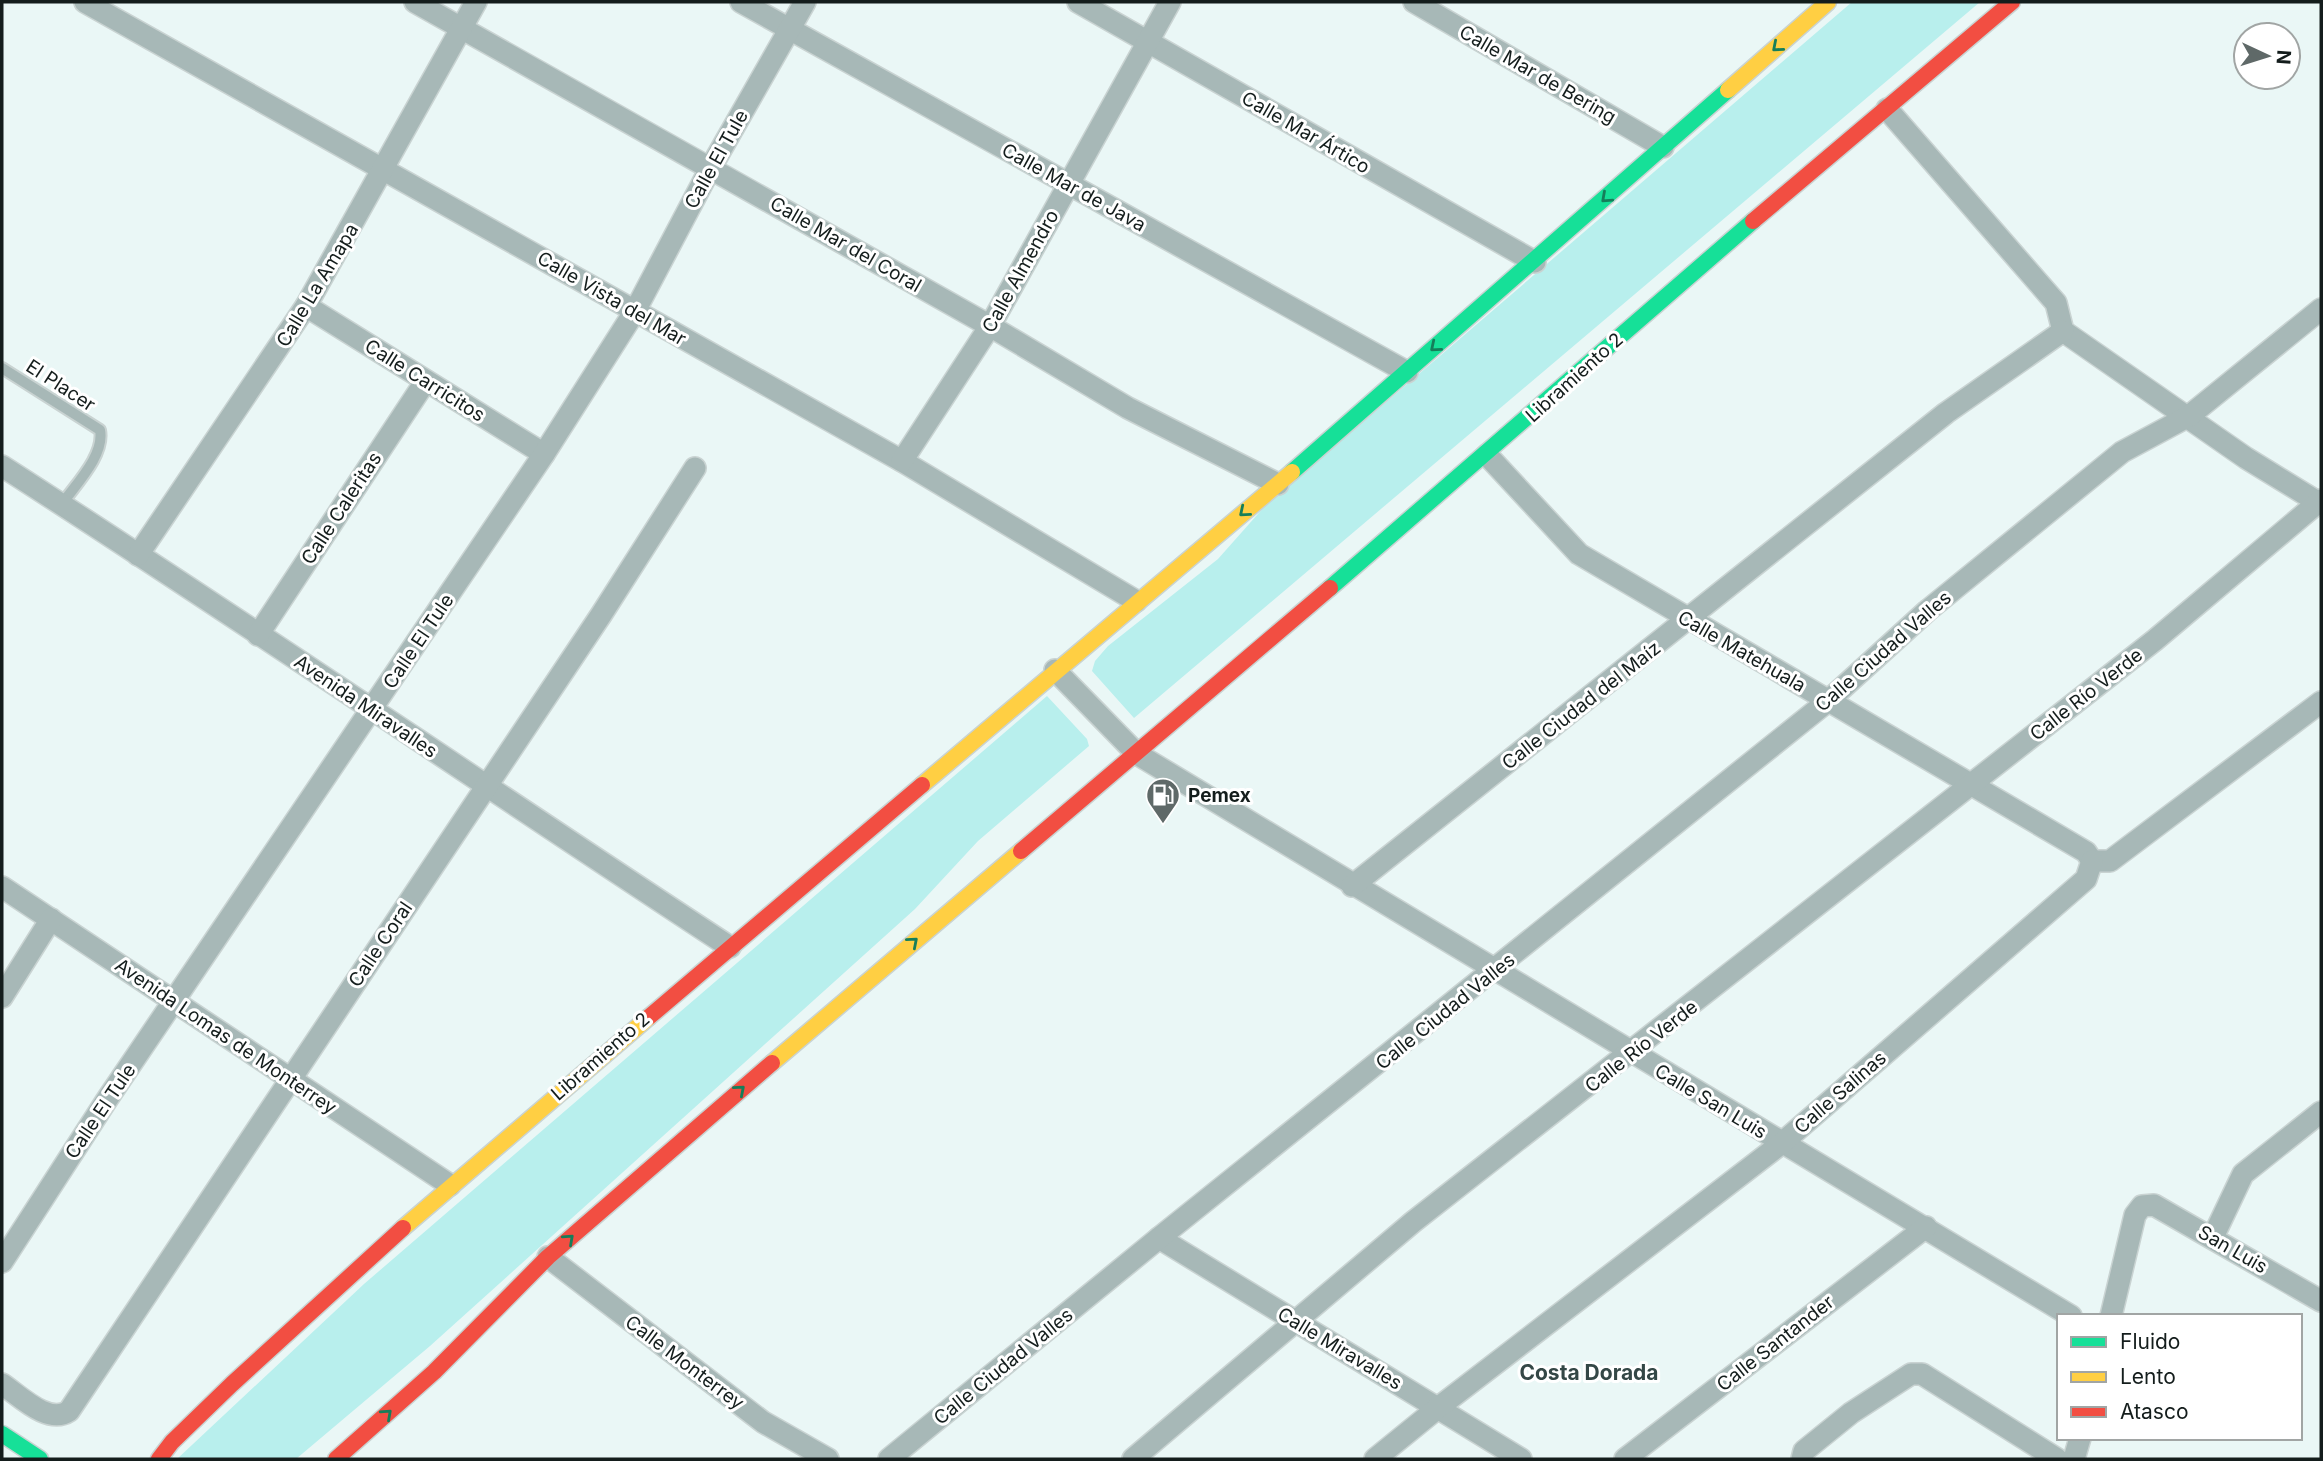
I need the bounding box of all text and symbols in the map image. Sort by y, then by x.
street label: Calle Mar de Bering [1455,20,1620,129]
north arrow [2232,21,2302,91]
one-way arrow [1772,39,1785,51]
text: N [2271,49,2295,65]
street label: Calle Mar Ártico [1238,86,1374,178]
street label: Calle El Tule [680,106,753,213]
street label: Calle Mar de Java [998,138,1150,237]
one-way arrow [1602,189,1615,202]
street label: Calle Mar del Coral [766,192,925,297]
street label: Calle Almendro [977,206,1064,337]
street label: Calle La Amapa [272,219,363,351]
street label: Calle Vista del Mar [533,247,690,350]
street label: Libramiento 2 [1521,328,1628,427]
street label: Calle Carricitos [360,334,489,427]
one-way arrow [1430,339,1443,351]
street label: El Placer [22,355,100,416]
street label: Calle Caleritas [297,448,386,569]
one-way arrow [1239,503,1252,516]
street label: Calle Ciudad Valles [1811,586,1956,717]
street label: Calle El Tule [378,590,459,693]
street label: Calle Matehuala [1674,606,1810,697]
street label: Calle Ciudad del Maíz [1497,636,1665,774]
street label: Calle Río Verde [2025,643,2147,745]
street label: Avenida Miravalles [290,650,442,763]
fuel station icon: Pemex [1144,776,1182,825]
place label: Pemex [1188,784,1251,807]
street label: Calle Coral [344,897,417,991]
one-way arrow [905,938,918,950]
street label: Calle Ciudad Valles [1371,948,1520,1075]
street label: Avenida Lomas de Monterrey [111,954,341,1119]
street label: Calle Río Verde [1580,995,1702,1097]
street label: Libramiento 2 [546,1007,654,1105]
street label: Calle Salinas [1790,1046,1891,1139]
street label: Calle San Luis [1651,1059,1771,1144]
street label: Calle El Tule [60,1060,141,1163]
one-way arrow [732,1086,745,1098]
street label: San Luis [2194,1220,2271,1278]
one-way arrow [560,1235,573,1247]
street label: Calle Santander [1712,1291,1838,1396]
street label: Calle Miravalles [1273,1302,1406,1395]
street label: Calle Ciudad Valles [929,1303,1078,1430]
street label: Calle Monterrey [621,1310,749,1415]
legend [2057,1314,2302,1440]
text: Fluido [2120,1329,2180,1354]
district label: Costa Dorada [1519,1360,1659,1385]
text: Lento [2120,1364,2176,1389]
text: Atasco [2120,1399,2189,1424]
one-way arrow [379,1410,392,1422]

